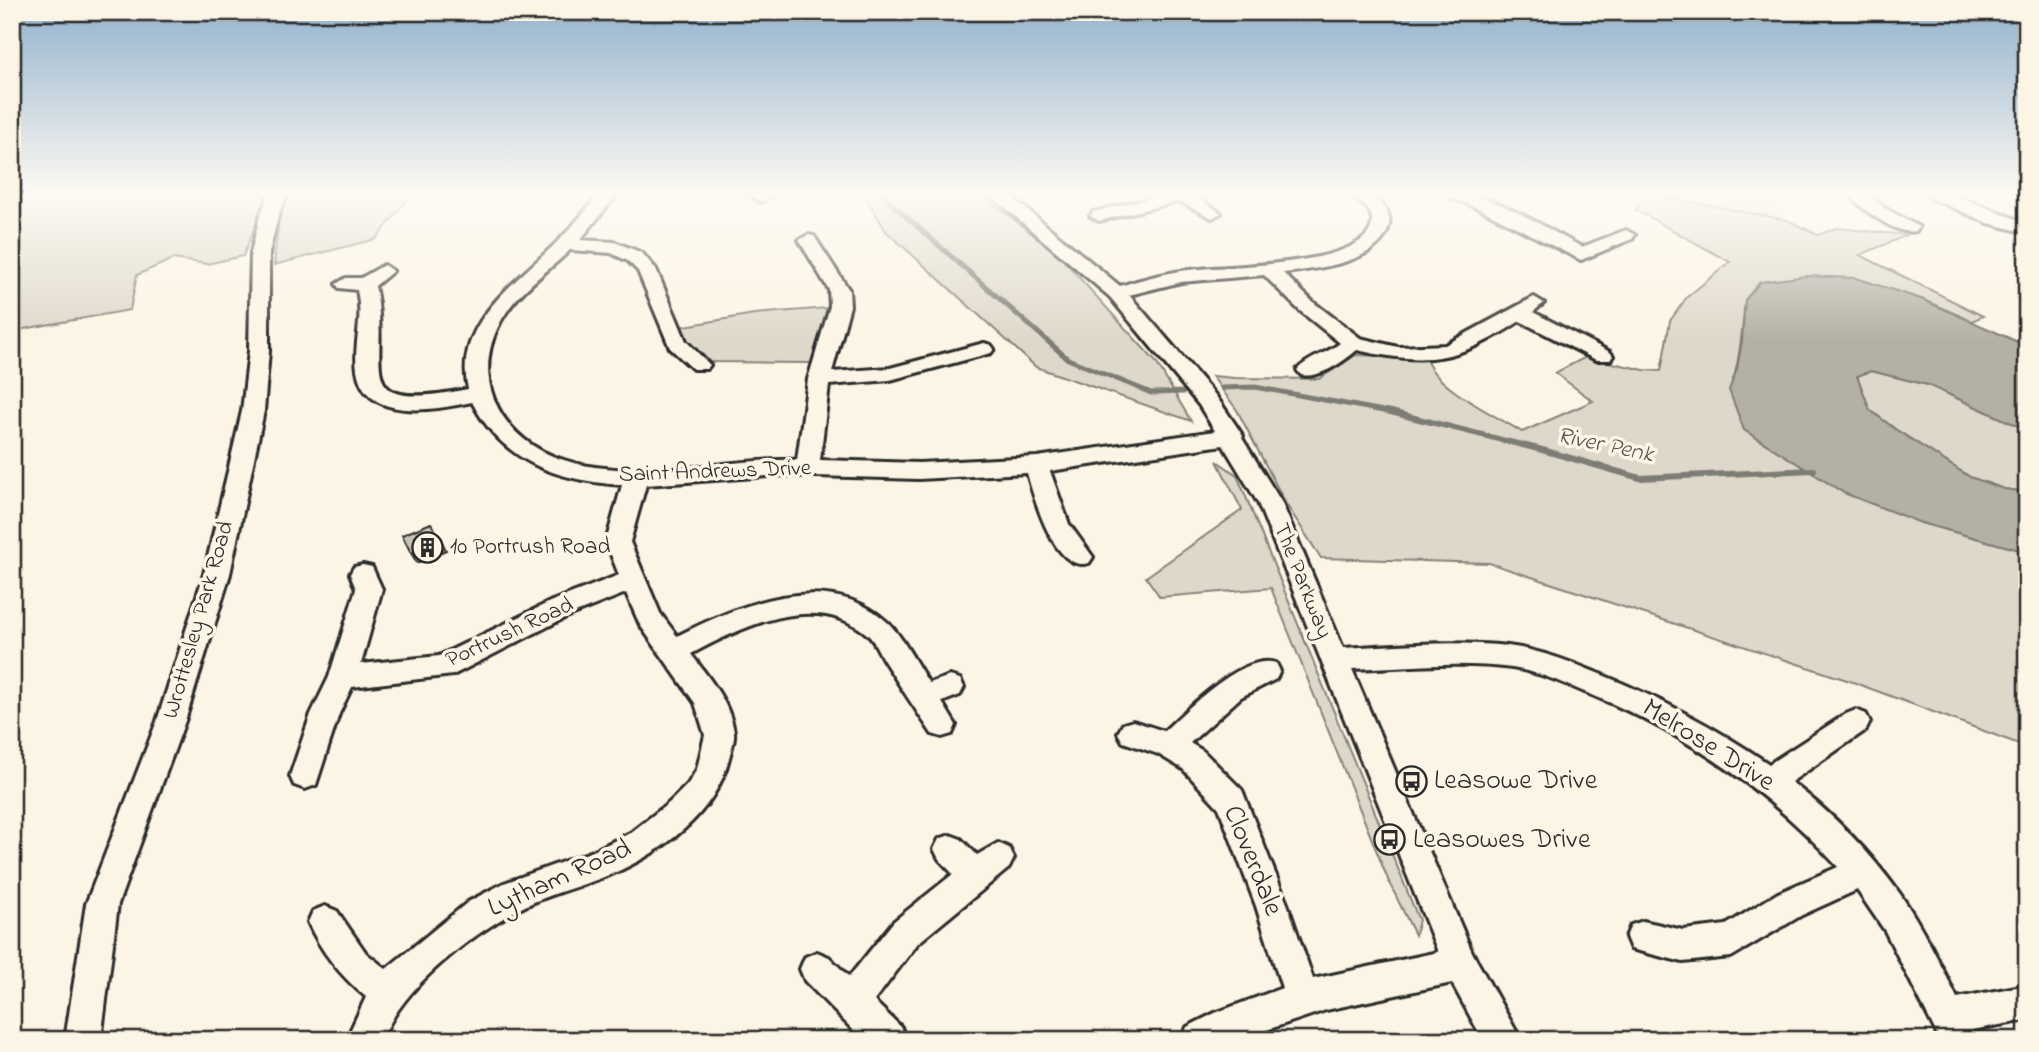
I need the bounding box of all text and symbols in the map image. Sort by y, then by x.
water label: River Penk [1554,419,1658,474]
street label: Saint Andrews Drive [618,452,812,492]
street label: Wrottesley Park Road [155,517,245,723]
street label: The Parkway [1262,518,1340,644]
building icon: 10 Portrush Road [410,530,444,564]
place label: 10 Portrush Road [450,531,610,564]
street label: Portrush Road [441,589,579,677]
street label: Melrose Drive [1634,689,1783,803]
place label: Leasowe Drive [1434,761,1598,802]
bus stop icon: Leasowe Drive [1394,764,1428,798]
street label: Cloverdale [1211,800,1293,923]
place label: Leasowes Drive [1413,820,1591,861]
bus stop icon: Leasowes Drive [1373,823,1407,857]
street label: Lytham Road [482,829,639,929]

